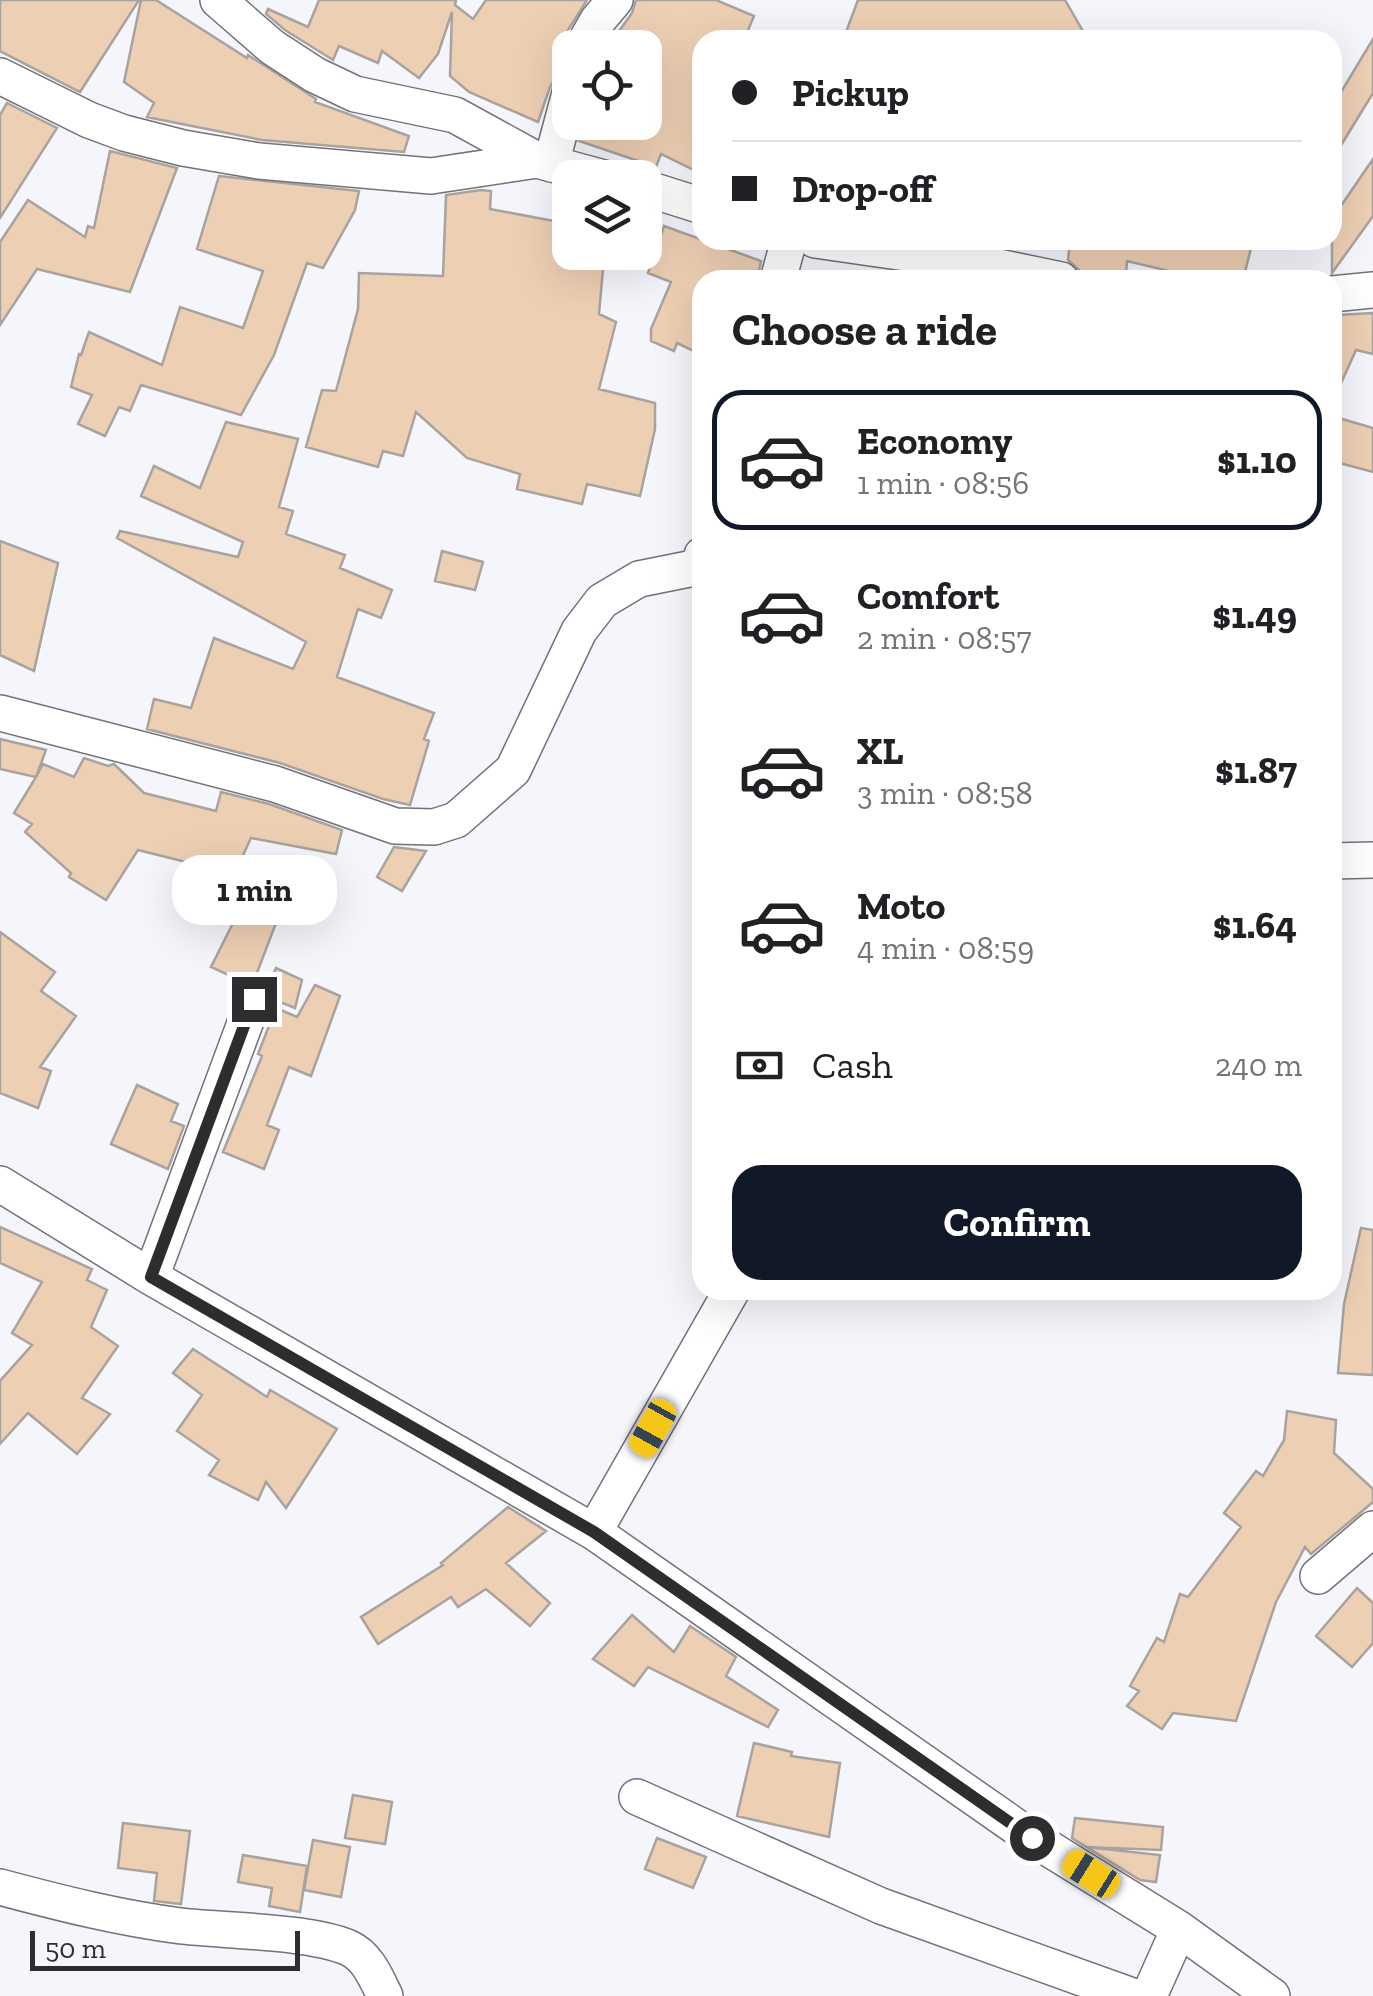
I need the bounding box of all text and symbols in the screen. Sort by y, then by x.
map controls [552,30,662,270]
button: locate [552,30,662,140]
text: Pickup [792,70,909,116]
button: layers [552,160,662,270]
text: Drop-off [792,166,933,212]
text: Choose a ride [732,303,997,357]
icon: car [737,415,827,505]
text: Economy [857,418,1012,464]
text: $1.10 [1217,437,1297,483]
text: 1 min · 08:56 [857,464,1029,502]
icon: car [737,570,827,660]
text: Comfort [857,573,999,619]
text: $1.49 [1212,592,1297,638]
text: 2 min · 08:57 [857,619,1031,657]
icon: car [737,725,827,815]
text: XL [857,728,904,774]
text: $1.87 [1215,747,1297,793]
text: 3 min · 08:58 [857,774,1033,812]
callout: 1 min [172,854,336,924]
text: 1 min [217,871,292,909]
icon: car [737,880,827,970]
text: Moto [857,883,945,929]
text: $1.64 [1213,902,1297,948]
text: 4 min · 08:59 [857,929,1034,967]
route end [232,977,277,1022]
icon: cash [732,1038,787,1093]
text: Cash [812,1042,893,1088]
text: 240 m [1215,1046,1302,1084]
button: Confirm [732,1165,1302,1280]
car [625,1394,681,1462]
route start [1010,1816,1055,1861]
car [1058,1845,1124,1903]
scale bar [30,1926,300,1970]
text: 50 m [45,1932,106,1965]

